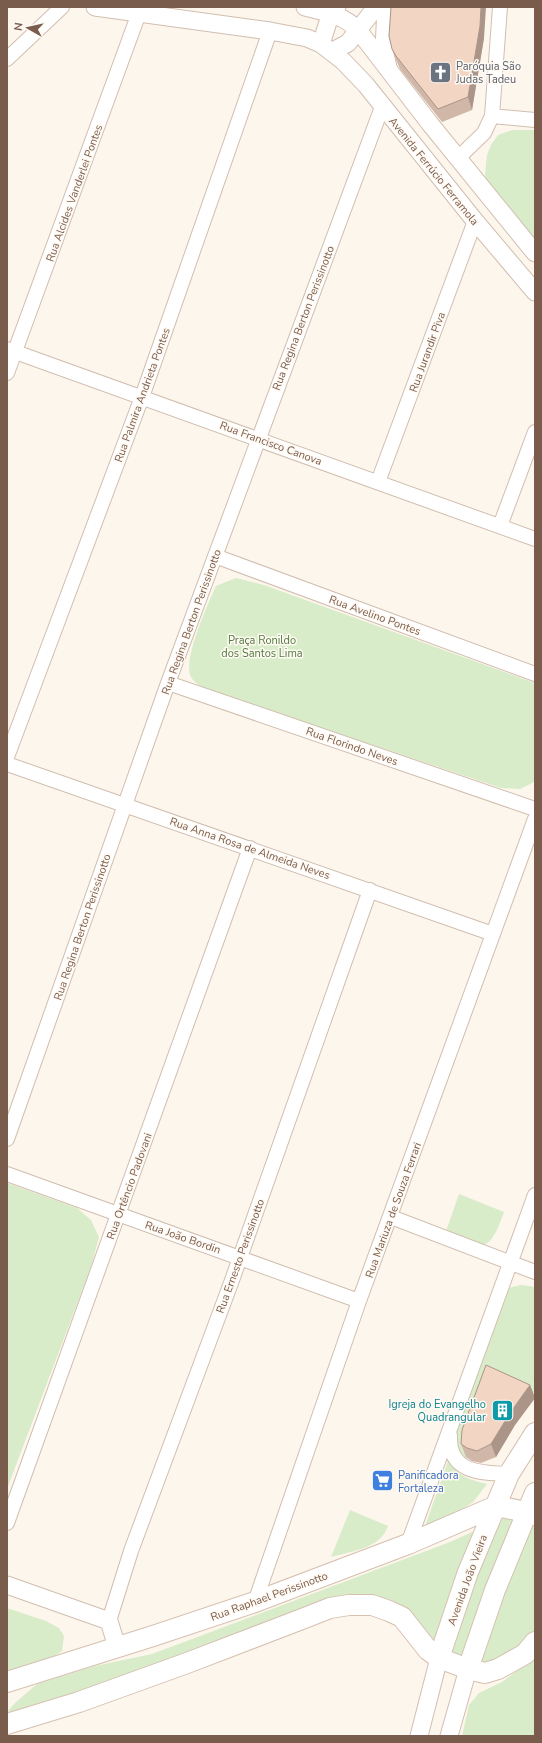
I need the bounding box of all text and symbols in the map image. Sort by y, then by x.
north arrow [8,8,48,48]
text: N [11,22,27,32]
church icon: Paróquia São Judas Tadeu [427,59,453,85]
place label: Paróquia São Judas Tadeu [455,59,521,87]
street label: Avenida Ferrúcio Ferramola [385,114,482,229]
street label: Rua Alcides Vanderlei Pontes [43,122,106,264]
street label: Rua Regina Berton Perissinotto [269,244,338,393]
street label: Rua Jurandir Piva [406,310,449,394]
street label: Rua Palmira Andrieta Pontes [111,326,174,464]
street label: Rua Francisco Canova [218,418,324,469]
street label: Rua Regina Berton Perissinotto [158,547,225,697]
street label: Rua Avelino Pontes [327,592,423,639]
park label: Praça Ronildo dos Santos Lima [221,633,303,661]
street label: Rua Florindo Neves [304,724,400,769]
street label: Rua Anna Rosa de Almeida Neves [168,814,332,883]
street label: Rua Regina Berton Perissinotto [50,852,115,1002]
street label: Rua Ortêncio Padovani [103,1131,156,1242]
street label: Rua Mariuza de Souza Ferrari [362,1140,425,1280]
street label: Rua Ernesto Perissinotto [213,1197,268,1315]
street label: Rua João Bordin [143,1217,223,1257]
place label: Igreja do Evangelho Quadrangular [389,1397,486,1425]
building icon: Igreja do Evangelho Quadrangular [489,1397,515,1423]
supermarket icon: Panificadora Fortaleza [369,1468,395,1494]
place label: Panificadora Fortaleza [398,1468,459,1496]
street label: Avenida João Vieira [444,1532,491,1628]
street label: Rua Raphael Perissinotto [208,1568,330,1625]

